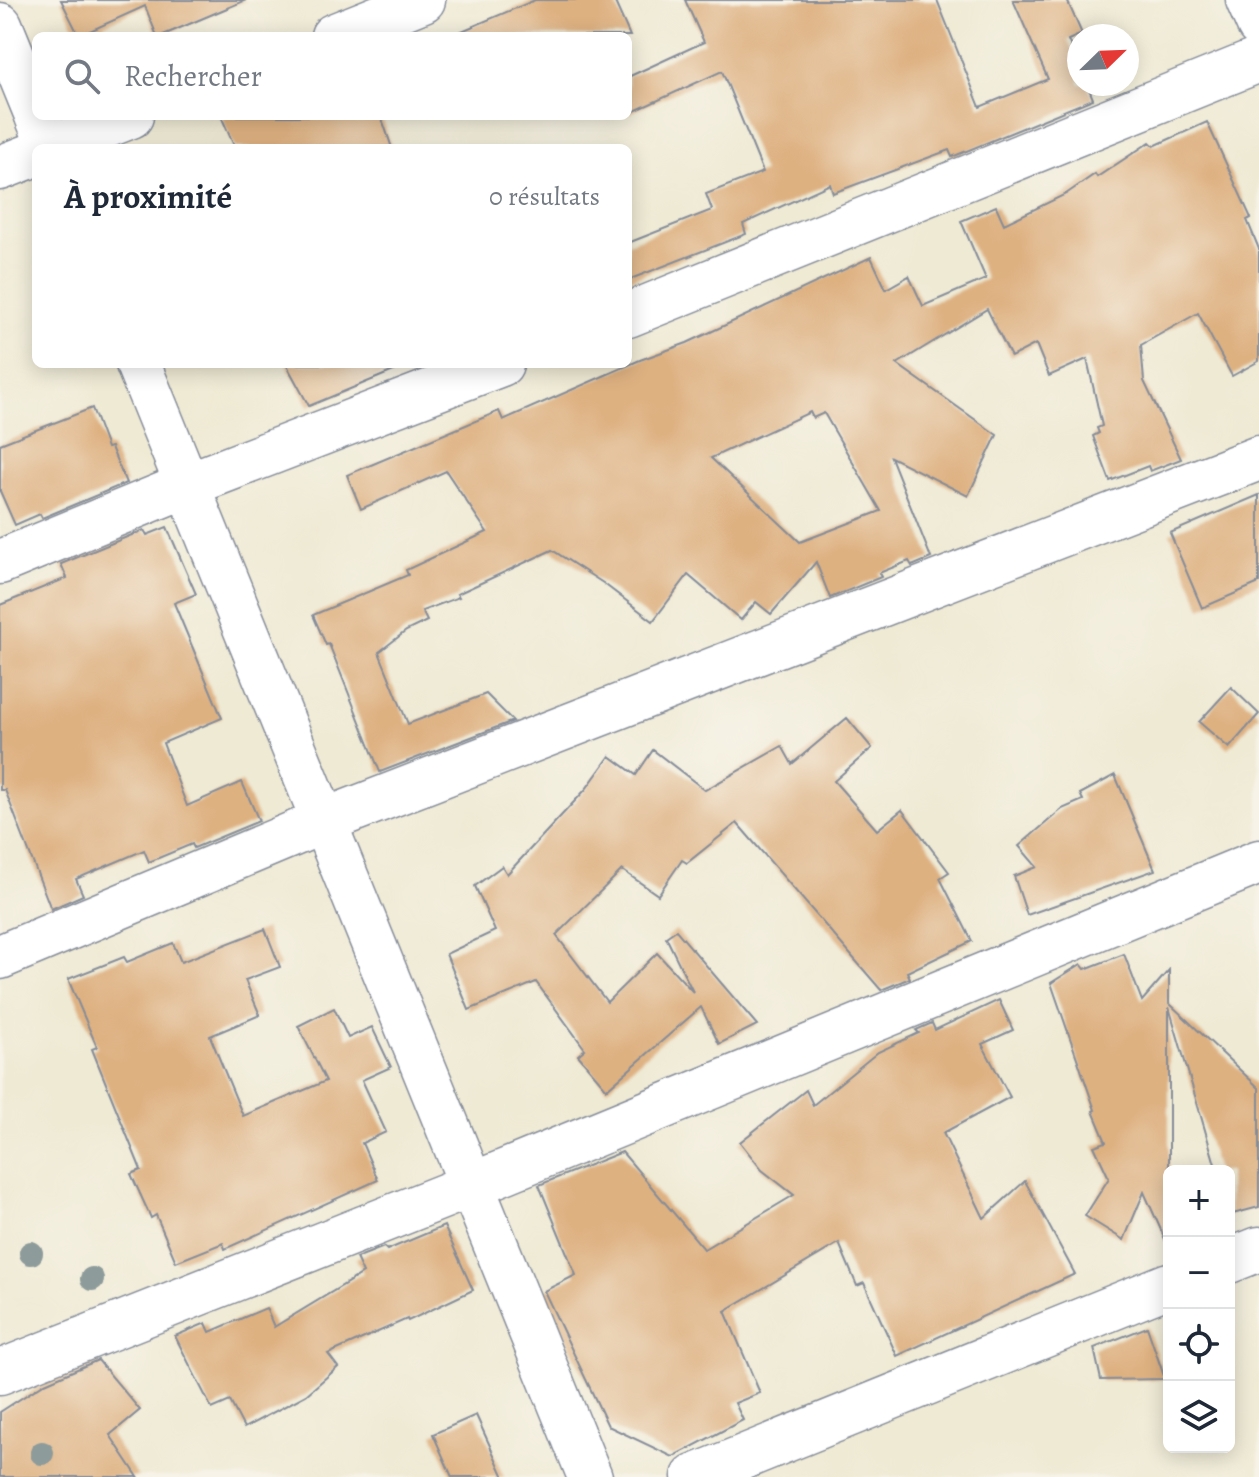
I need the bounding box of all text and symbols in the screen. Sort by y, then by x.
north arrow [1067,24,1139,96]
search box [32,32,632,120]
icon: search [60,54,104,98]
text: Rechercher [124,56,262,96]
text: À proximité [64,173,232,220]
text: 0 résultats [489,179,600,214]
map controls [1163,1165,1235,1453]
button: + [1163,1165,1235,1237]
button: − [1163,1237,1235,1309]
button: locate [1163,1309,1235,1381]
button: layers [1163,1381,1235,1453]

